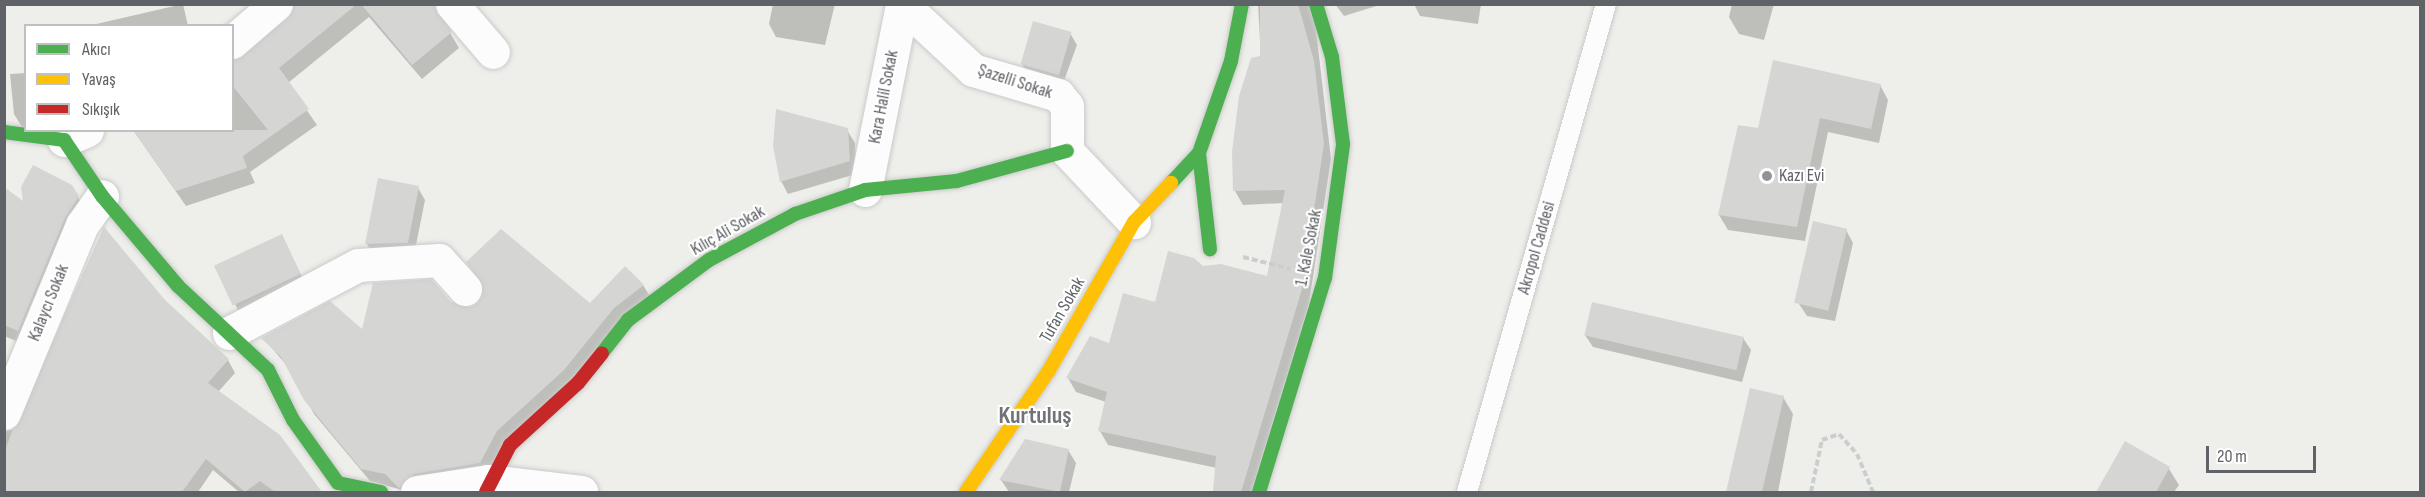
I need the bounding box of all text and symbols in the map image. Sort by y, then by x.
legend [24,24,234,132]
text: Akıcı [82,39,111,60]
street label: Kara Halil Sokak [864,48,904,146]
street label: Şazelli Sokak [975,60,1055,104]
text: Yavaş [82,69,116,90]
text: Sıkışık [82,99,120,120]
place label: Kazı Evi [1779,165,1824,187]
marker: Kazı Evi [1760,169,1774,183]
street label: Akropol Caddesi [1513,199,1561,297]
street label: Kılıç Ali Sokak [687,201,769,261]
street label: 1. Kale Sokak [1291,208,1327,288]
street label: Kalaycı Sokak [24,261,74,345]
street label: Tufan Sokak [1036,273,1090,347]
district label: Kurtuluş [999,402,1071,430]
scale bar [2209,434,2318,472]
text: 20 m [2217,446,2247,467]

